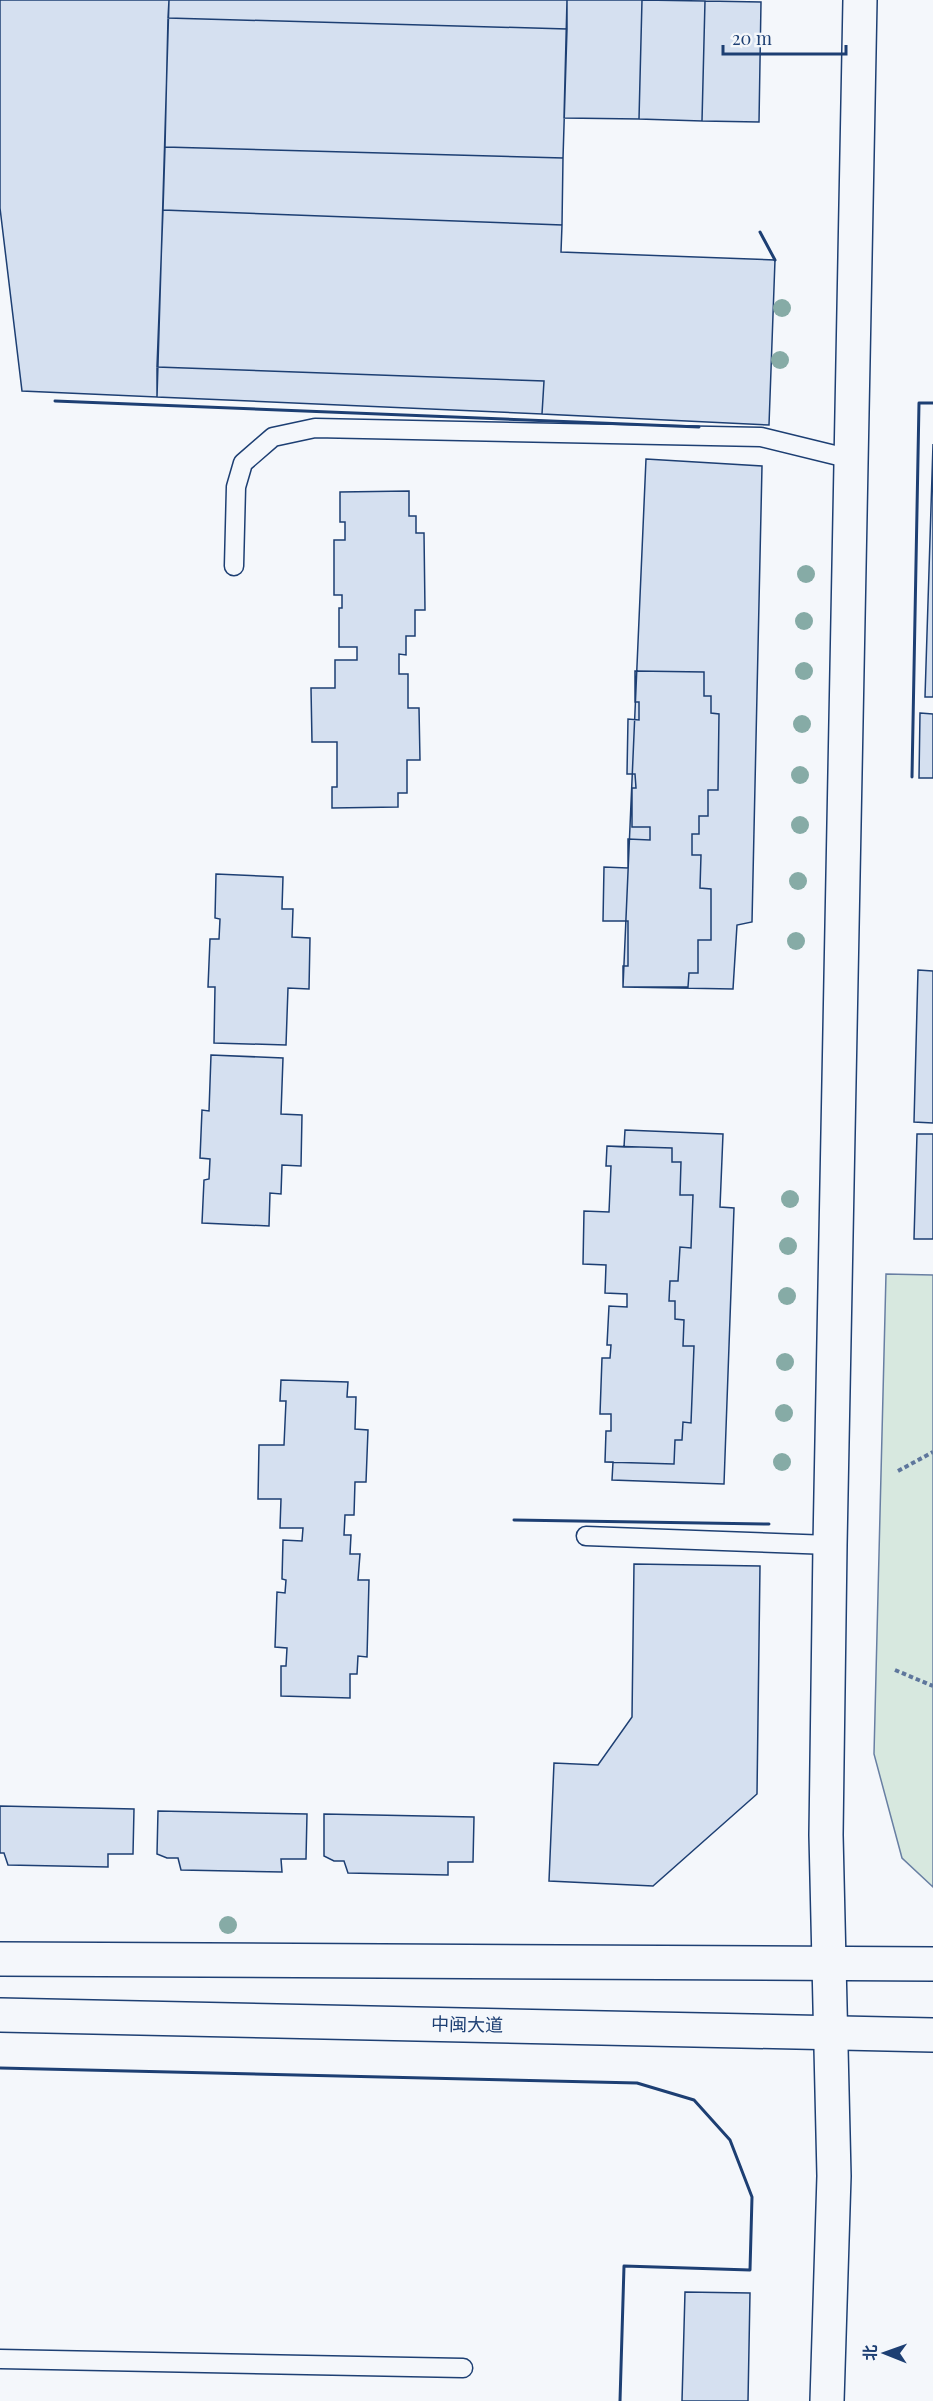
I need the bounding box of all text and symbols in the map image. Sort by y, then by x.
scale bar [723,18,846,56]
text: 20 m [732,26,772,50]
street label: 中闽大道 [431,2011,503,2037]
north arrow [855,2323,915,2383]
text: 北 [859,2345,880,2361]

